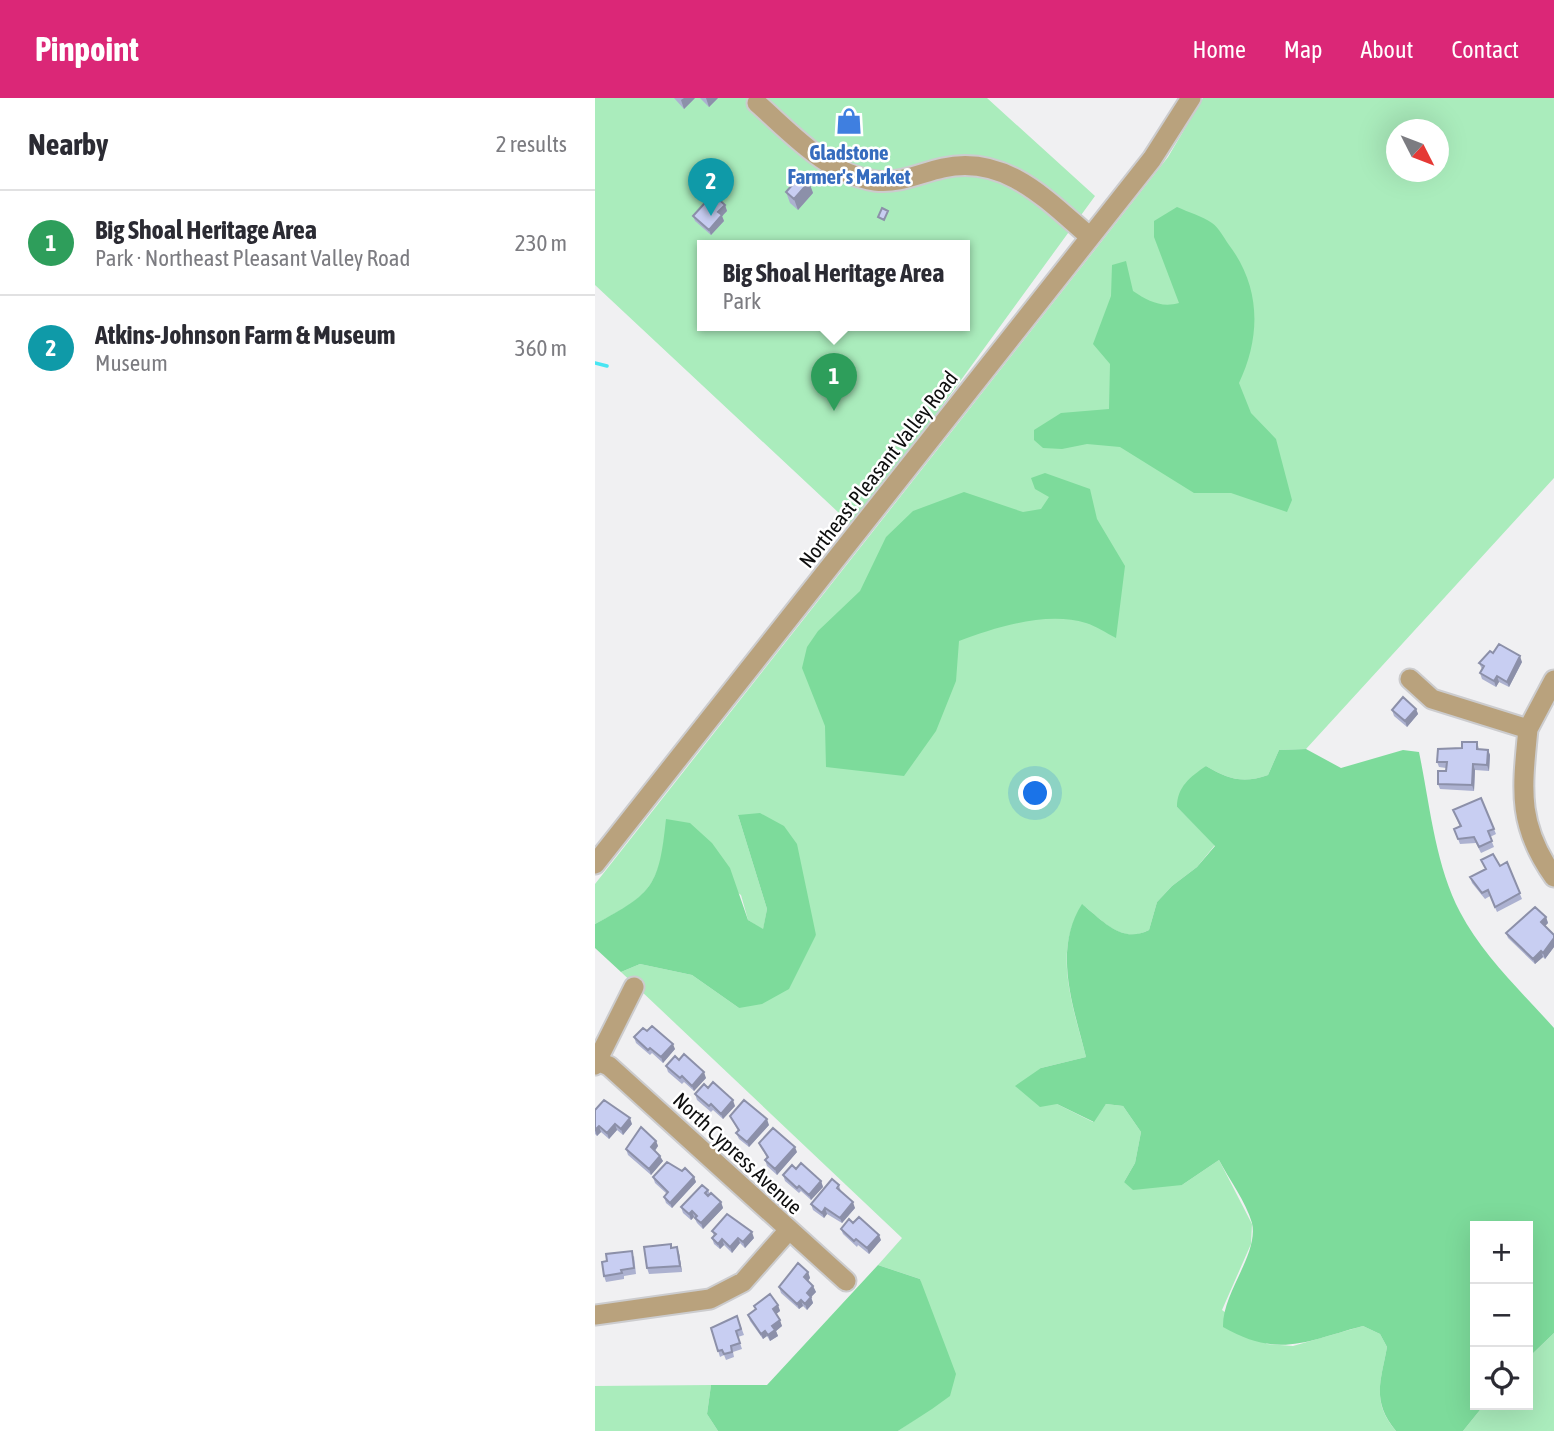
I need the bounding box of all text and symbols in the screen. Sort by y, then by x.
text: Pinpoint [35,30,139,68]
text: Home [1192,36,1246,63]
text: Map [1284,36,1322,63]
text: About [1360,36,1413,63]
text: Contact [1451,36,1519,63]
shop icon: Gladstone Farmer's Market [834,106,864,136]
north arrow [1386,119,1449,182]
text: Nearby [28,127,108,161]
text: 2 results [496,131,567,157]
place label: Gladstone Farmer's Market [787,140,911,188]
pin: 2 [688,158,734,216]
text: Big Shoal Heritage Area [95,215,317,245]
text: 1 [46,230,56,256]
text: 230 m [515,230,567,256]
popup [697,240,970,331]
text: Park · Northeast Pleasant Valley Road [95,245,410,271]
text: Big Shoal Heritage Area [723,258,944,288]
text: Park [723,288,761,314]
text: Atkins-Johnson Farm & Museum [95,320,395,350]
text: 2 [46,335,56,361]
text: 360 m [515,335,567,361]
text: Museum [95,350,168,376]
pin: 1 [811,353,857,411]
street label: Northeast Pleasant Valley Road [794,366,962,572]
your location [1018,776,1052,810]
street label: North Cypress Avenue [669,1087,807,1219]
map controls [1470,1221,1533,1410]
button: + [1470,1221,1533,1284]
button: − [1470,1284,1533,1347]
button: locate [1470,1347,1533,1410]

